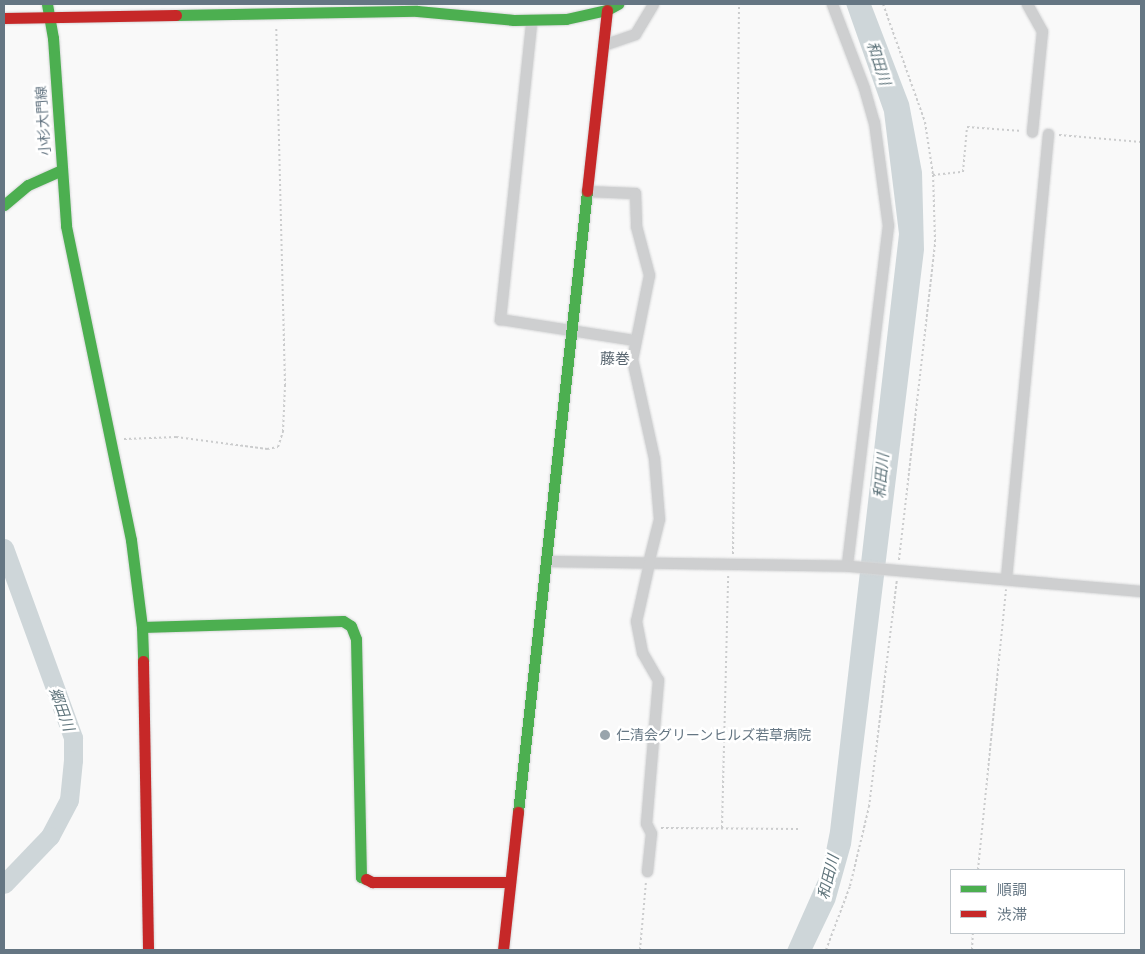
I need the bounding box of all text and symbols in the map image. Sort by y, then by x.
water label: 和田川 [863,39,895,87]
street label: 小杉大門線 [32,85,54,157]
district label: 藤巻 [600,350,630,368]
water label: 和田川 [870,453,892,499]
water label: 郷田川 [46,685,78,733]
place label: 仁清会グリーンヒルズ若草病院 [616,727,812,743]
marker: 仁清会グリーンヒルズ若草病院 [598,728,612,742]
water label: 和田川 [814,853,842,901]
legend [950,869,1125,934]
text: 順調 [997,881,1027,898]
text: 渋滞 [997,906,1027,923]

